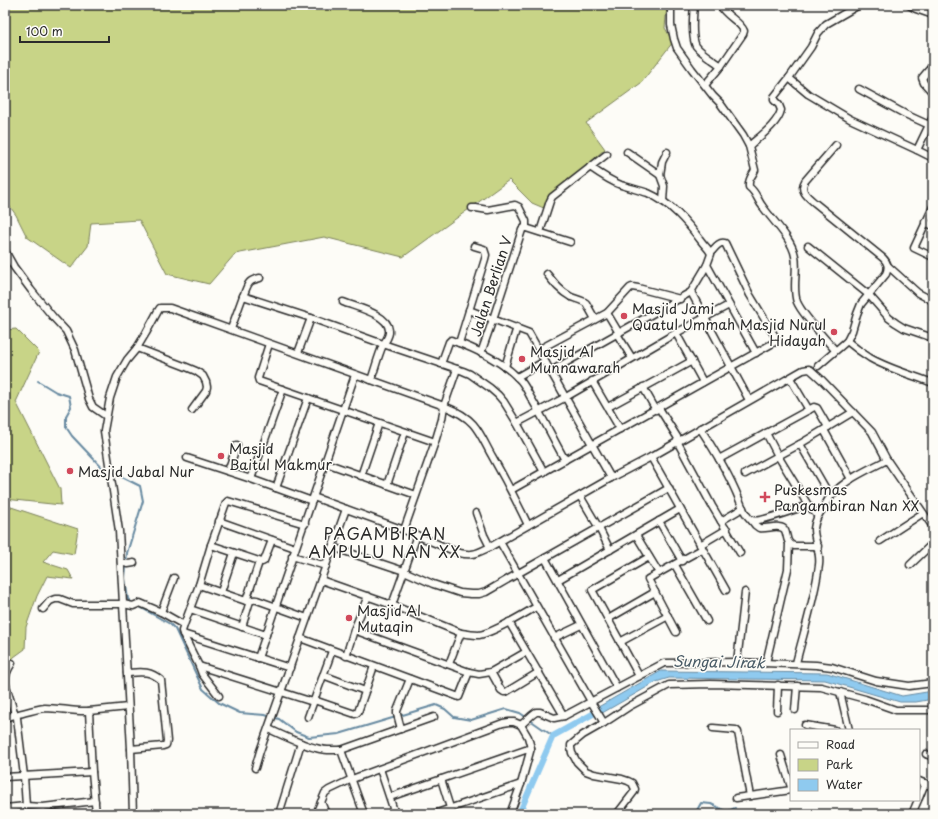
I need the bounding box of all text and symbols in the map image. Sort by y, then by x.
scale bar [20,18,109,44]
text: 100 m [26,22,63,40]
street label: Jalan Berlian V [465,233,517,339]
place label: Masjid Jami Quatul Ummah [632,298,735,335]
marker: Masjid Jami Quatul Ummah [619,311,629,321]
place label: Masjid Nurul Hidayah [740,314,826,351]
marker: Masjid Nurul Hidayah [829,327,839,337]
place label: Masjid Al Munnawarah [530,341,620,378]
marker: Masjid Al Munnawarah [517,354,527,364]
place label: Masjid Baitul Makmur [229,438,332,475]
marker: Masjid Baitul Makmur [216,451,226,461]
place label: Masjid Jabal Nur [78,461,195,482]
marker: Masjid Jabal Nur [65,466,75,476]
place label: Puskesmas Pangambiran Nan XX [774,479,920,516]
marker: Puskesmas Pangambiran Nan XX [759,491,771,503]
district label: PAGAMBIRAN AMPULU NAN XX [309,521,461,563]
place label: Masjid Al Mutaqin [357,600,421,637]
marker: Masjid Al Mutaqin [344,613,354,623]
water label: Sungai Jirak [673,649,766,673]
legend [790,729,920,801]
text: Road [826,735,855,753]
text: Park [826,755,853,773]
text: Water [826,775,863,793]

